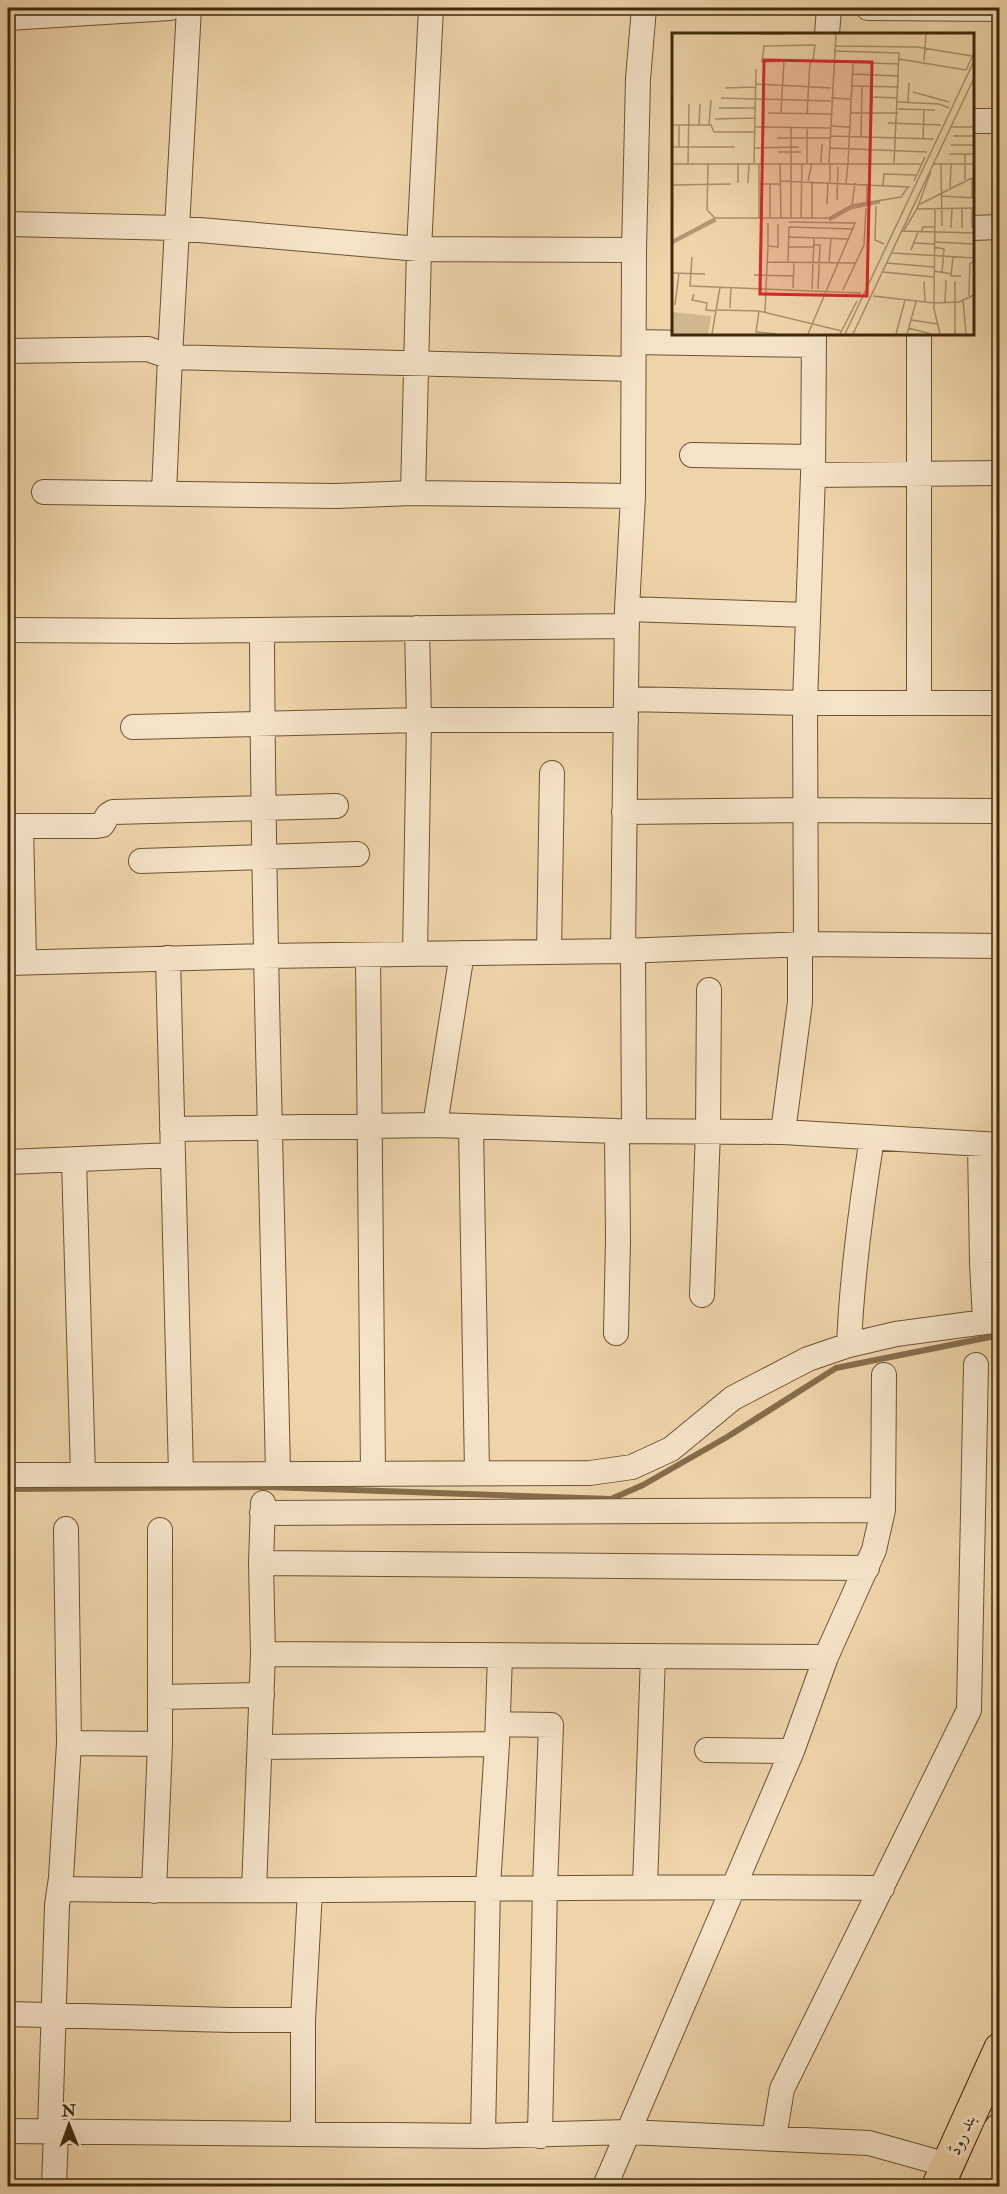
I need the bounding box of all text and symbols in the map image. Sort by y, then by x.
inset map [672,33,974,334]
north arrow [39,2095,99,2155]
text: N [60,2101,77,2121]
street label: بند روڈ [943,2111,981,2159]

